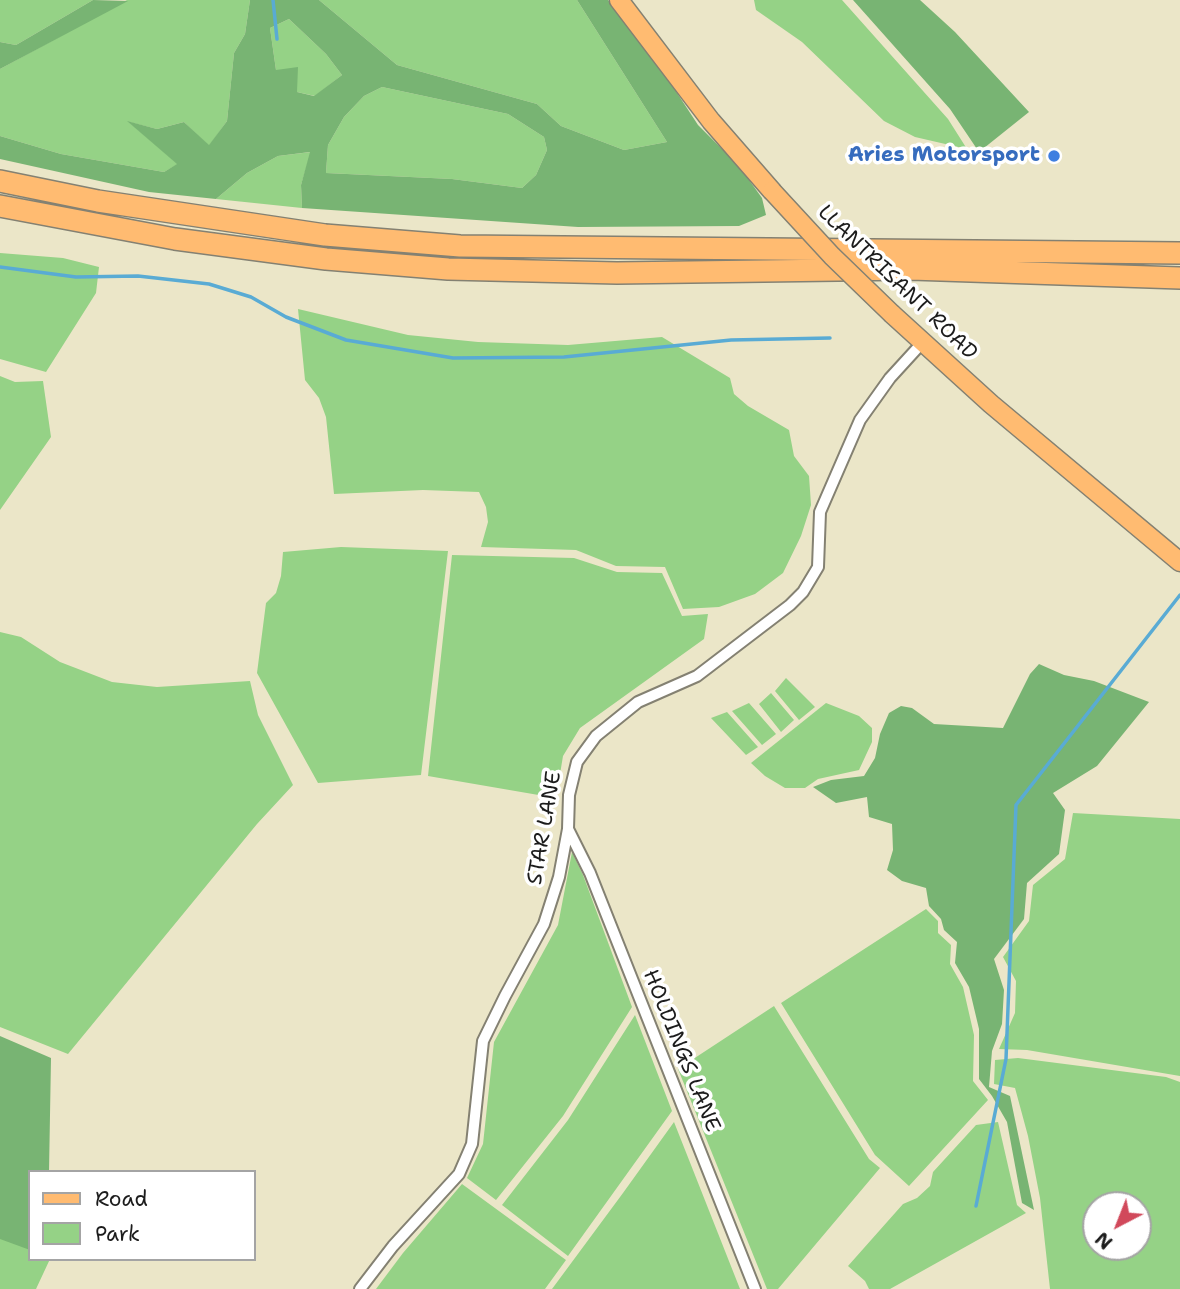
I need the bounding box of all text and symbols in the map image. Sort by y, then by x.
place label: Aries Motorsport [848,143,1040,169]
marker: Aries Motorsport [1046,148,1062,164]
street label: LLANTRISANT ROAD [812,200,982,366]
street label: STAR LANE [523,769,567,887]
street label: HOLDINGS LANE [637,966,725,1136]
legend [28,1170,256,1261]
text: Road [95,1185,148,1213]
north arrow [1082,1191,1152,1261]
text: Park [95,1220,140,1248]
text: N [1090,1226,1118,1255]

